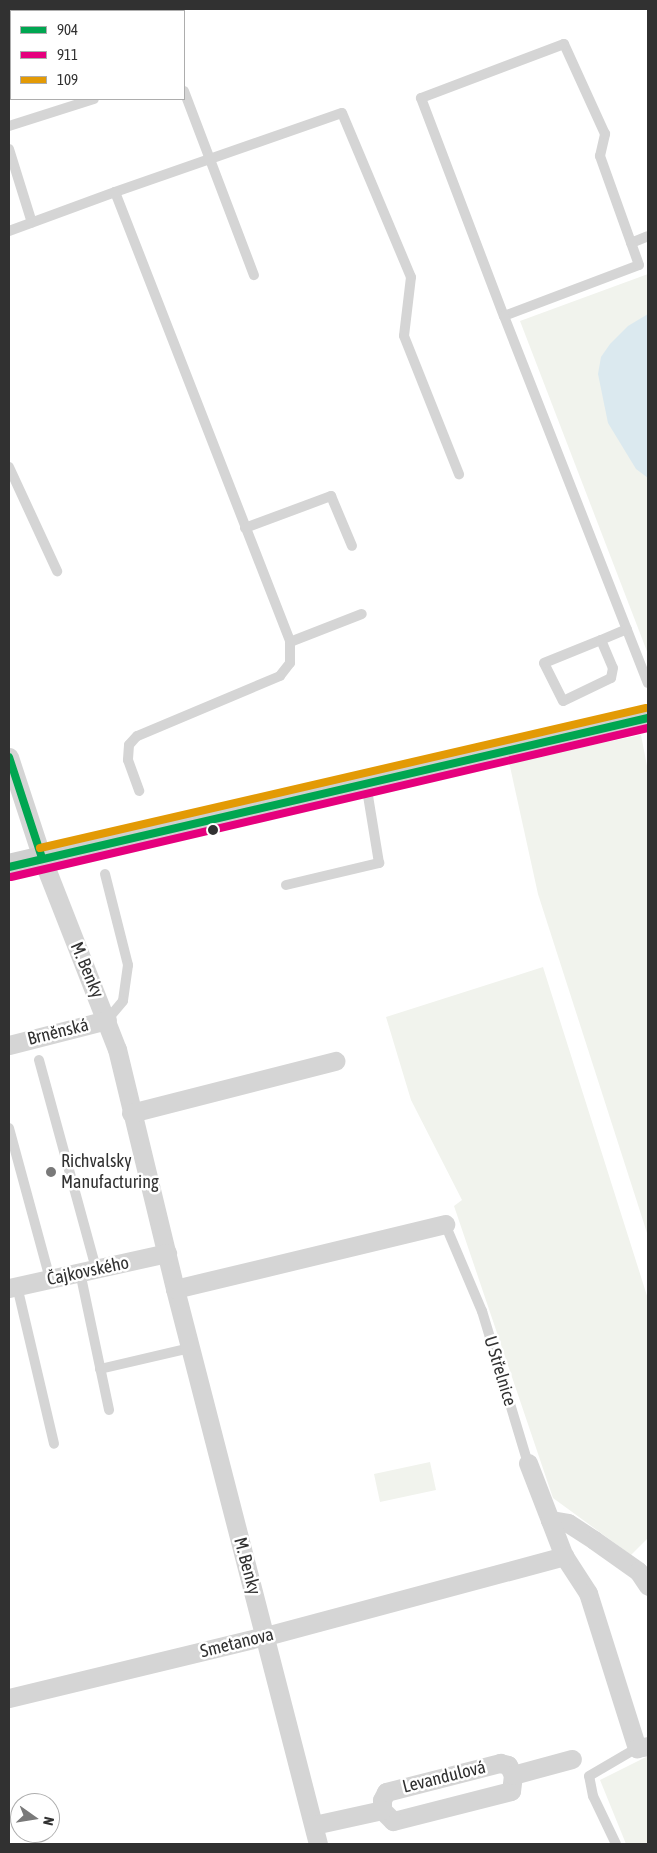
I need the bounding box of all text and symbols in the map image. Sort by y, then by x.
legend [10,10,185,100]
text: 904 [57,21,78,38]
text: 911 [57,46,78,63]
text: 109 [57,71,78,88]
unlabelled marker [208,825,218,835]
street label: M. Benky [66,939,108,1001]
street label: Brněnská [25,1014,91,1050]
place label: Richvalsky Manufacturing [61,1151,159,1194]
marker: Richvalsky Manufacturing [45,1166,57,1178]
street label: Čajkovského [45,1252,131,1290]
street label: U Střelnice [479,1334,521,1408]
street label: M. Benky [229,1535,265,1597]
street label: Smetanova [198,1623,276,1663]
street label: Levandulová [400,1756,488,1798]
north arrow [10,1793,60,1843]
text: N [40,1815,57,1827]

